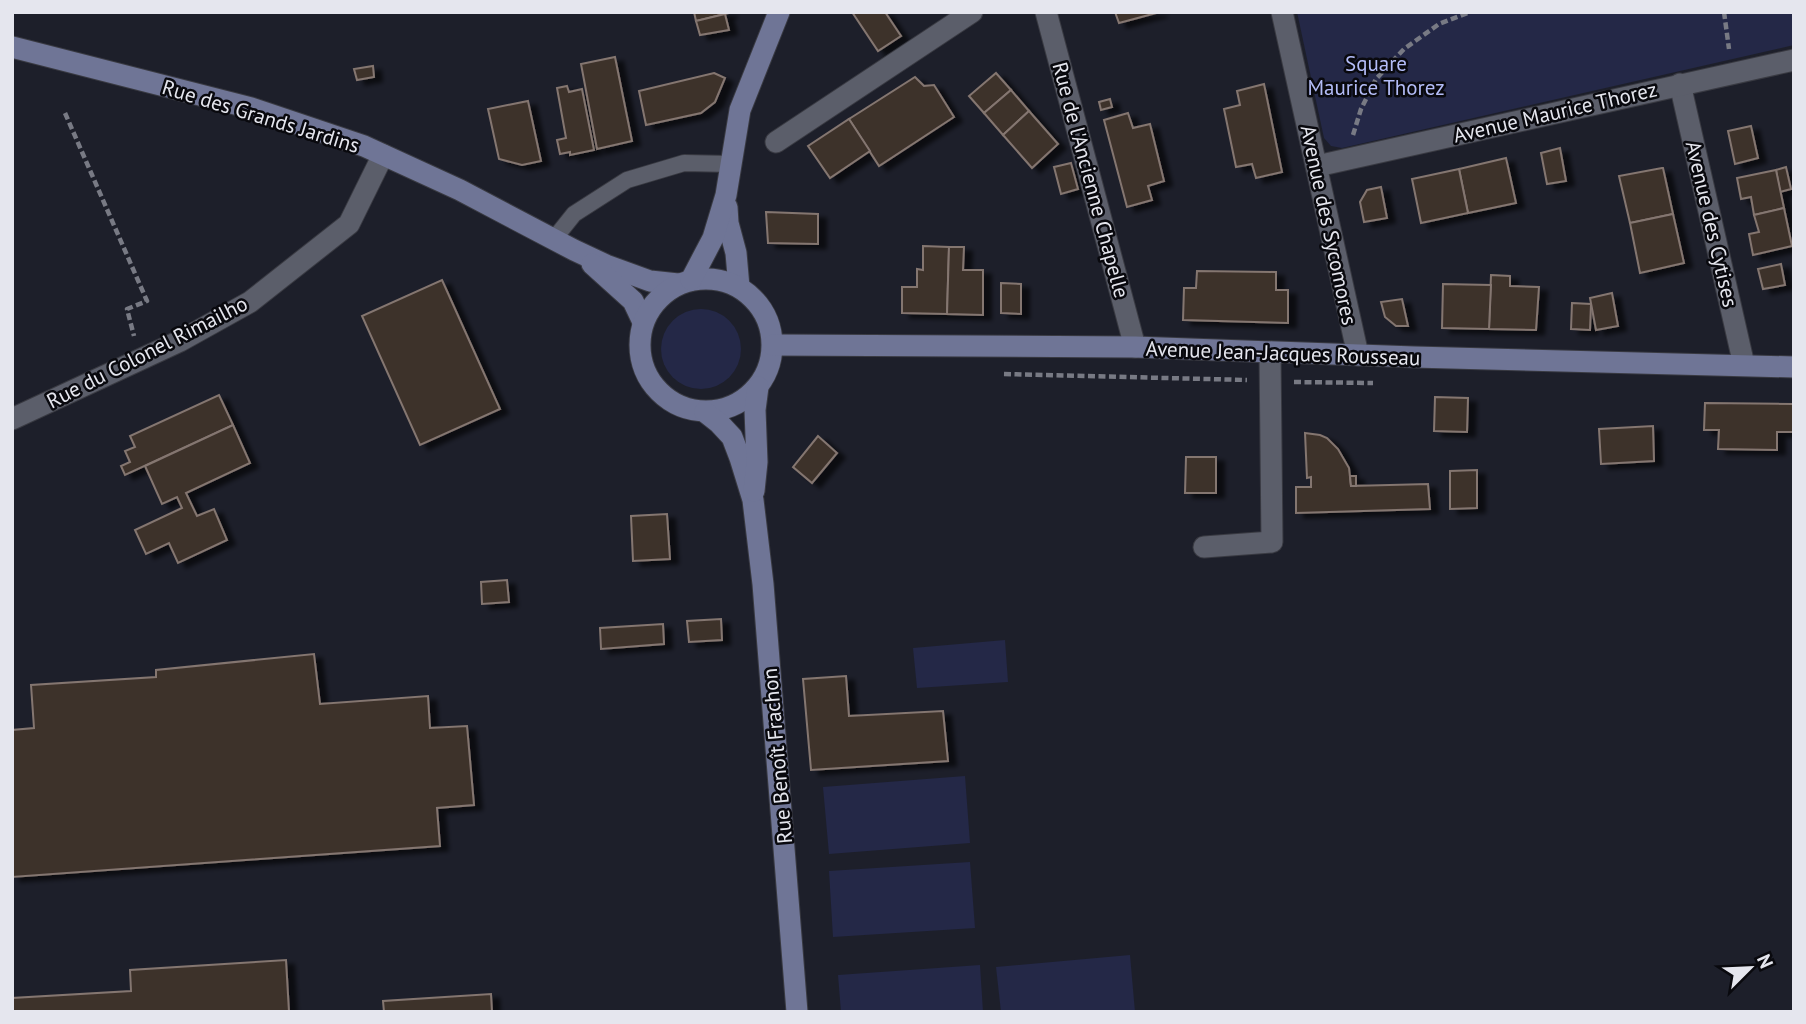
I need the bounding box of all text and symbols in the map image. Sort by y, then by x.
park label: Square Maurice Thorez [1307,50,1445,101]
street label: Rue de l'Ancienne Chapelle [1046,59,1136,301]
street label: Rue des Grands Jardins [159,73,363,159]
street label: Avenue Maurice Thorez [1450,75,1660,149]
street label: Avenue des Sycomores [1295,123,1363,327]
street label: Avenue des Cytises [1680,138,1744,310]
street label: Rue du Colonel Rimailho [42,290,252,414]
street label: Avenue Jean-Jacques Rousseau [1145,335,1421,371]
street label: Rue Benoît Frachon [756,667,798,845]
north arrow [1715,933,1785,1003]
text: N [1752,951,1779,972]

